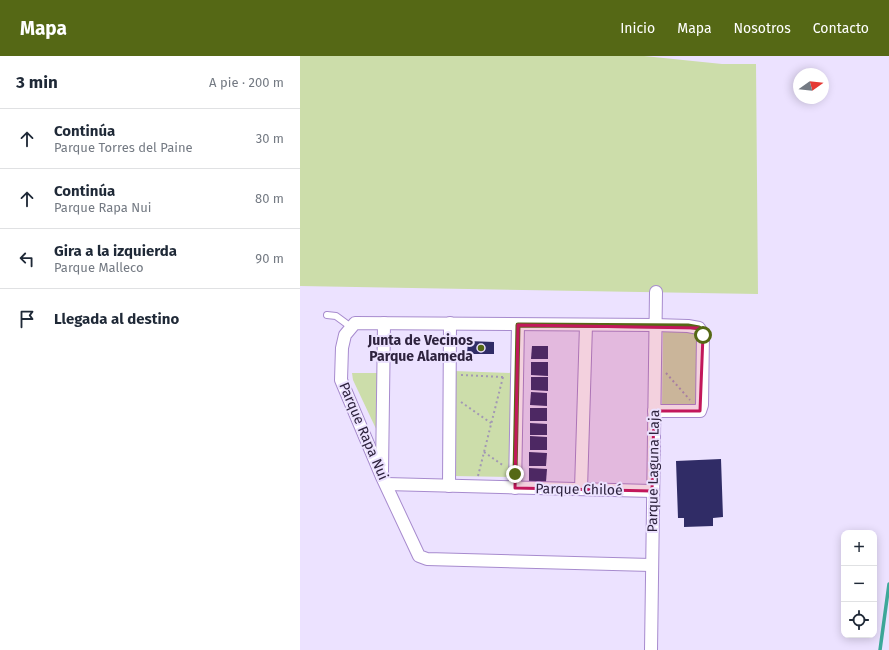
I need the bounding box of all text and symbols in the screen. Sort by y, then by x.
text: Mapa [20,17,67,40]
text: Inicio [620,20,655,37]
text: Mapa [677,20,712,37]
text: Nosotros [734,20,791,37]
text: Contacto [813,20,869,37]
north arrow [793,68,829,104]
text: 3 min [16,72,58,93]
text: A pie · 200 m [209,75,284,90]
text: Continúa [54,122,115,140]
icon: ahead [16,128,38,150]
text: 30 m [256,131,284,146]
text: Parque Torres del Paine [54,140,193,155]
text: Continúa [54,182,115,200]
icon: ahead [16,188,38,210]
text: 80 m [255,191,284,206]
text: Parque Rapa Nui [54,200,151,215]
text: Gira a la izquierda [54,242,177,260]
icon: left [16,248,38,270]
text: 90 m [255,251,284,266]
text: Parque Malleco [54,260,144,275]
icon: arrive [16,308,38,330]
text: Llegada al destino [54,310,179,328]
route start [694,326,712,344]
place label: Junta de Vecinos Parque Alameda [367,332,473,365]
marker: Junta de Vecinos Parque Alameda [476,343,486,353]
street label: Parque Rapa Nui [335,380,392,483]
street label: Parque Laguna Laja [644,409,663,533]
route end [506,465,524,483]
street label: Parque Chiloé [535,480,623,499]
map controls [841,530,877,638]
button: + [841,530,877,566]
button: − [841,566,877,602]
button: locate [841,602,877,638]

